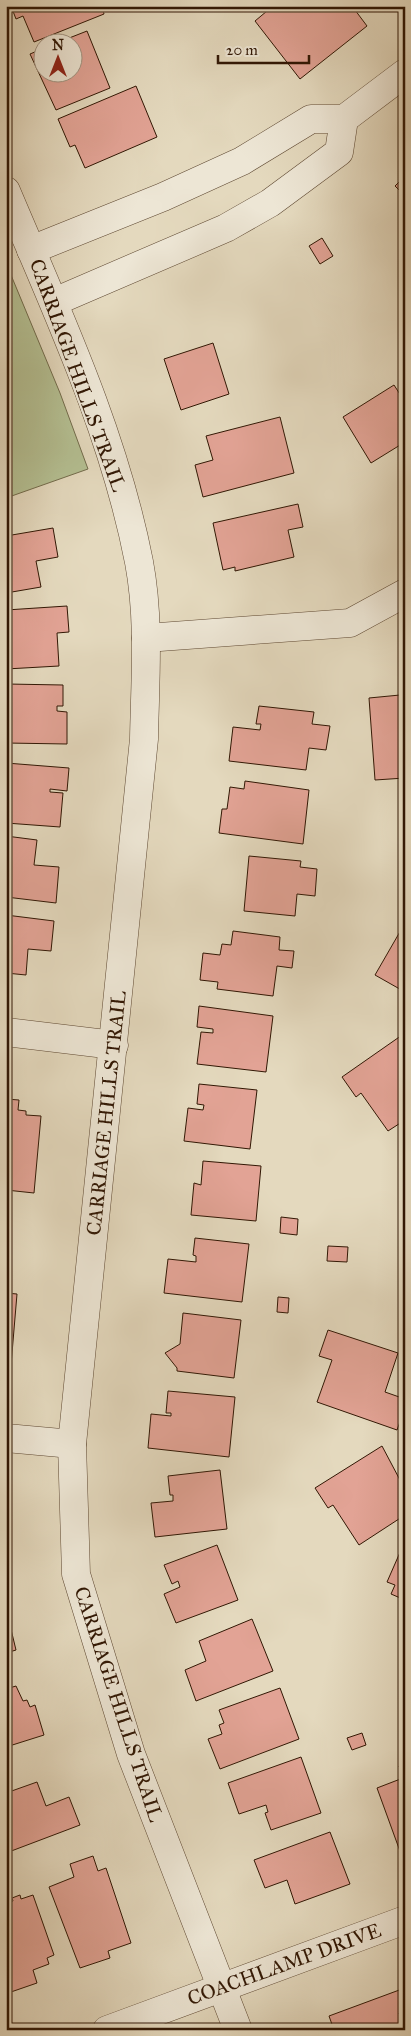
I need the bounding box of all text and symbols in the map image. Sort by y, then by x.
north arrow [32,32,82,82]
scale bar [218,32,310,64]
text: N [52,37,64,54]
text: 20 m [226,41,258,59]
street label: CARRIAGE HILLS TRAIL [25,255,131,495]
street label: CARRIAGE HILLS TRAIL [81,989,131,1237]
street label: CARRIAGE HILLS TRAIL [70,1583,168,1825]
street label: COACHLAMP DRIVE [184,1918,384,2010]

